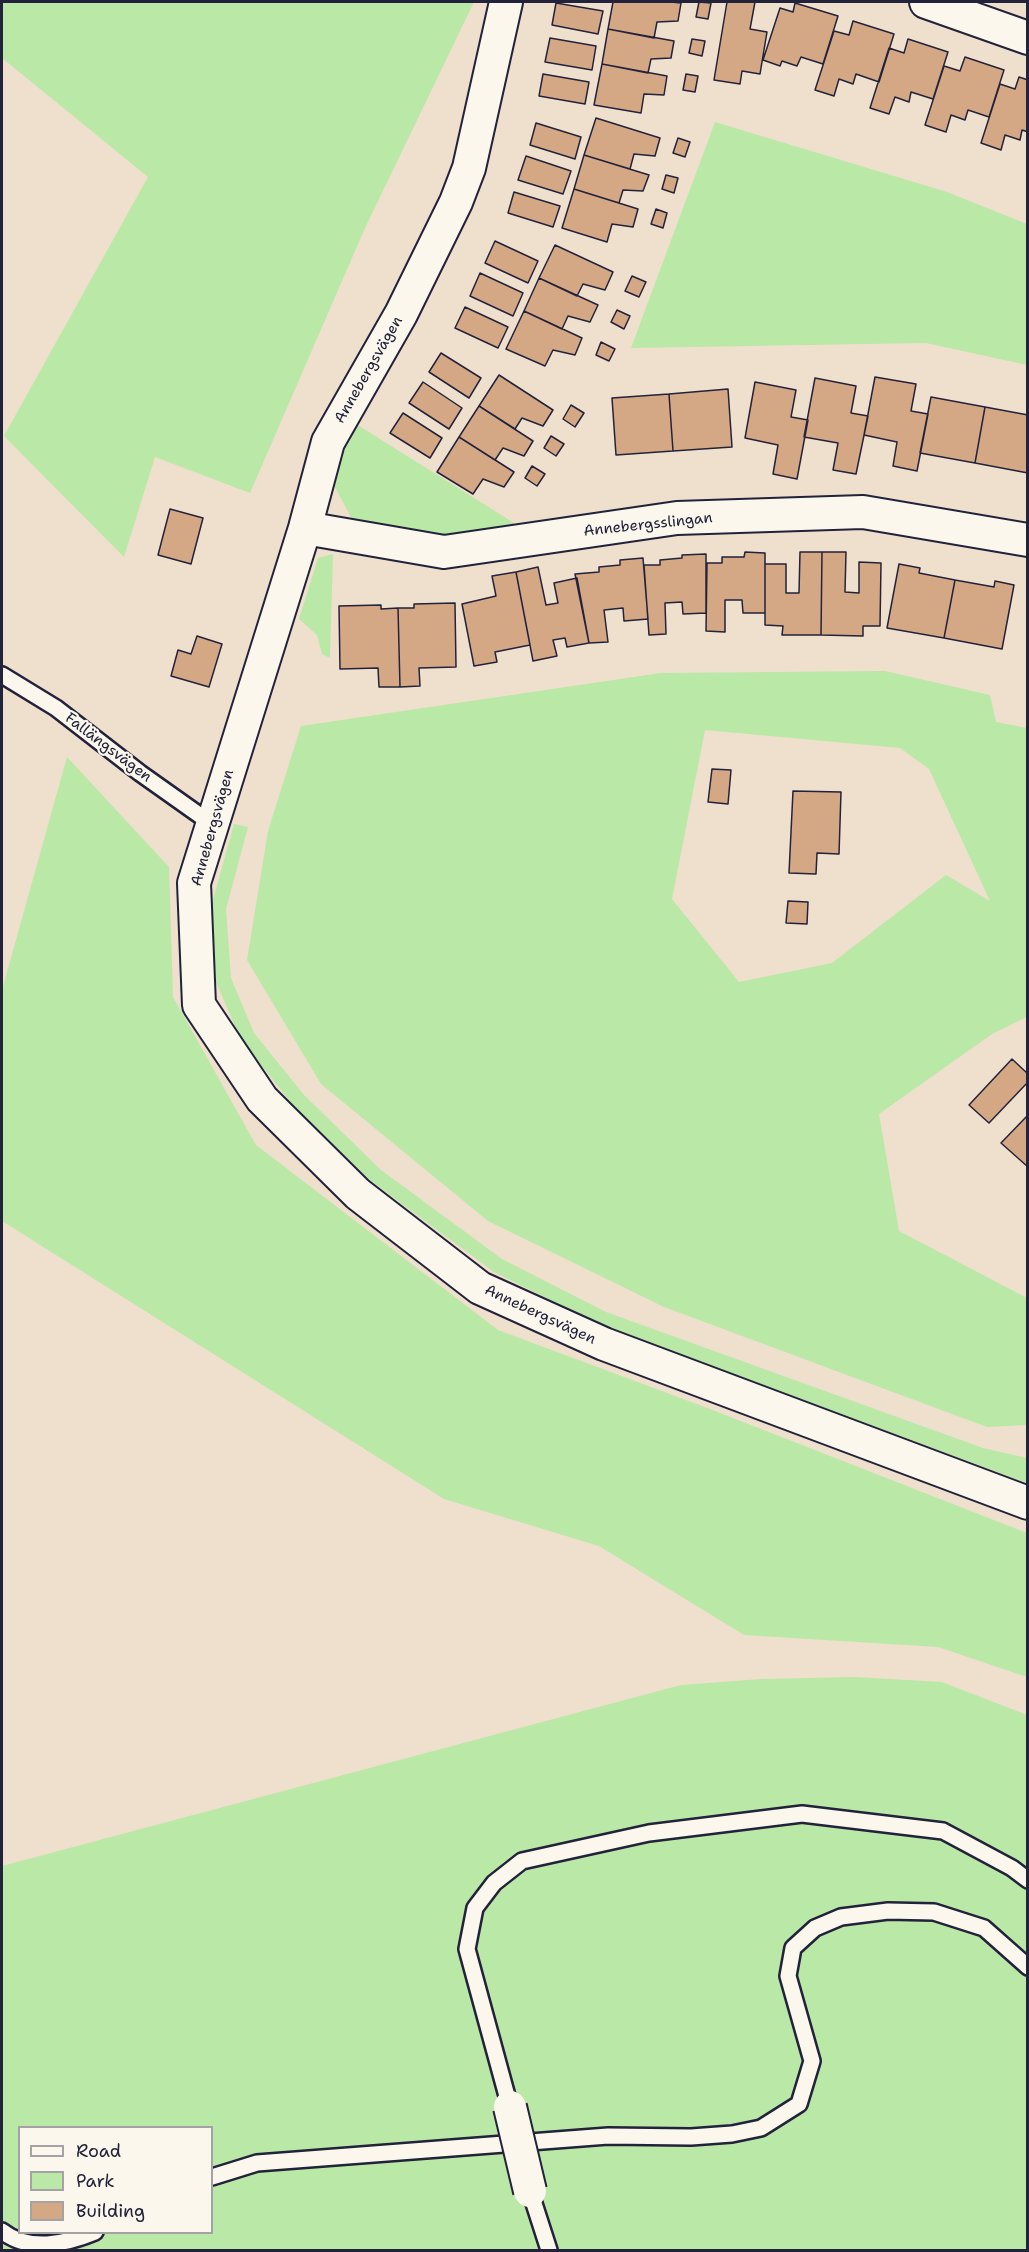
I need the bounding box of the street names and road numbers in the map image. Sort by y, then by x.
street label: Annebergsvägen [331,313,407,427]
street label: Annebergsslingan [583,509,713,541]
street label: Fallängsvägen [61,710,155,786]
street label: Annebergsvägen [188,768,238,888]
street label: Annebergsvägen [482,1281,598,1349]

